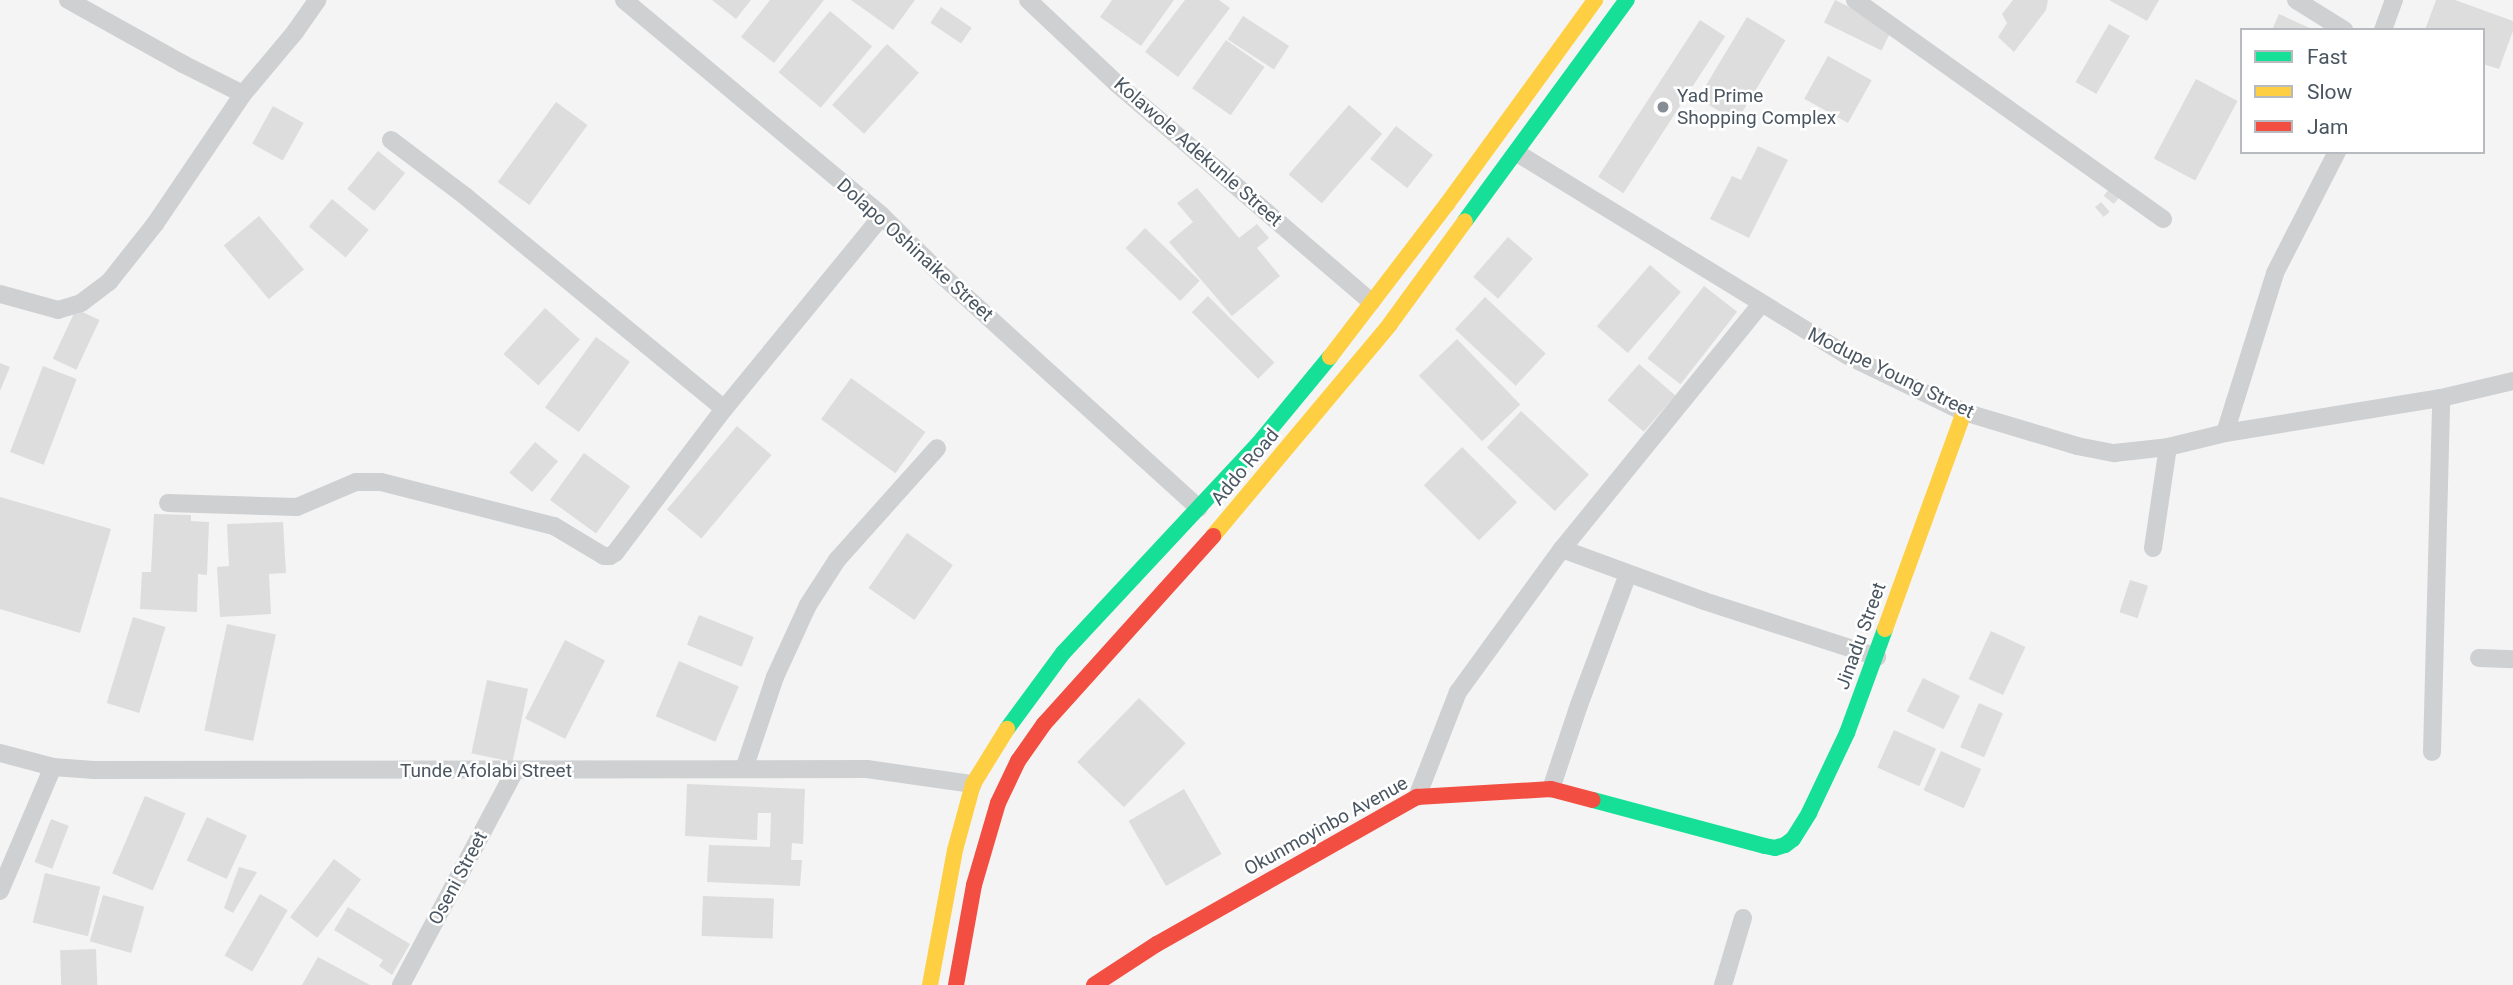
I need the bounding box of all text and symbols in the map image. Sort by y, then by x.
legend [2240,28,2485,154]
text: Fast [2307,45,2347,69]
street label: Kolawole Adekunle Street [1109,73,1287,231]
text: Slow [2307,80,2352,104]
place label: Yad Prime Shopping Complex [1677,85,1836,129]
marker: Yad Prime Shopping Complex [1655,99,1671,115]
text: Jam [2307,115,2348,139]
street label: Dolapo Oshinaike Street [832,174,998,326]
street label: Modupe Young Street [1804,323,1978,423]
street label: Addo Road [1206,424,1284,510]
street label: Jinadu Street [1831,579,1891,693]
street label: Tunde Afolabi Street [400,760,572,782]
street label: Okunmoyinbo Avenue [1240,772,1412,880]
street label: Oseni Street [424,827,492,929]

